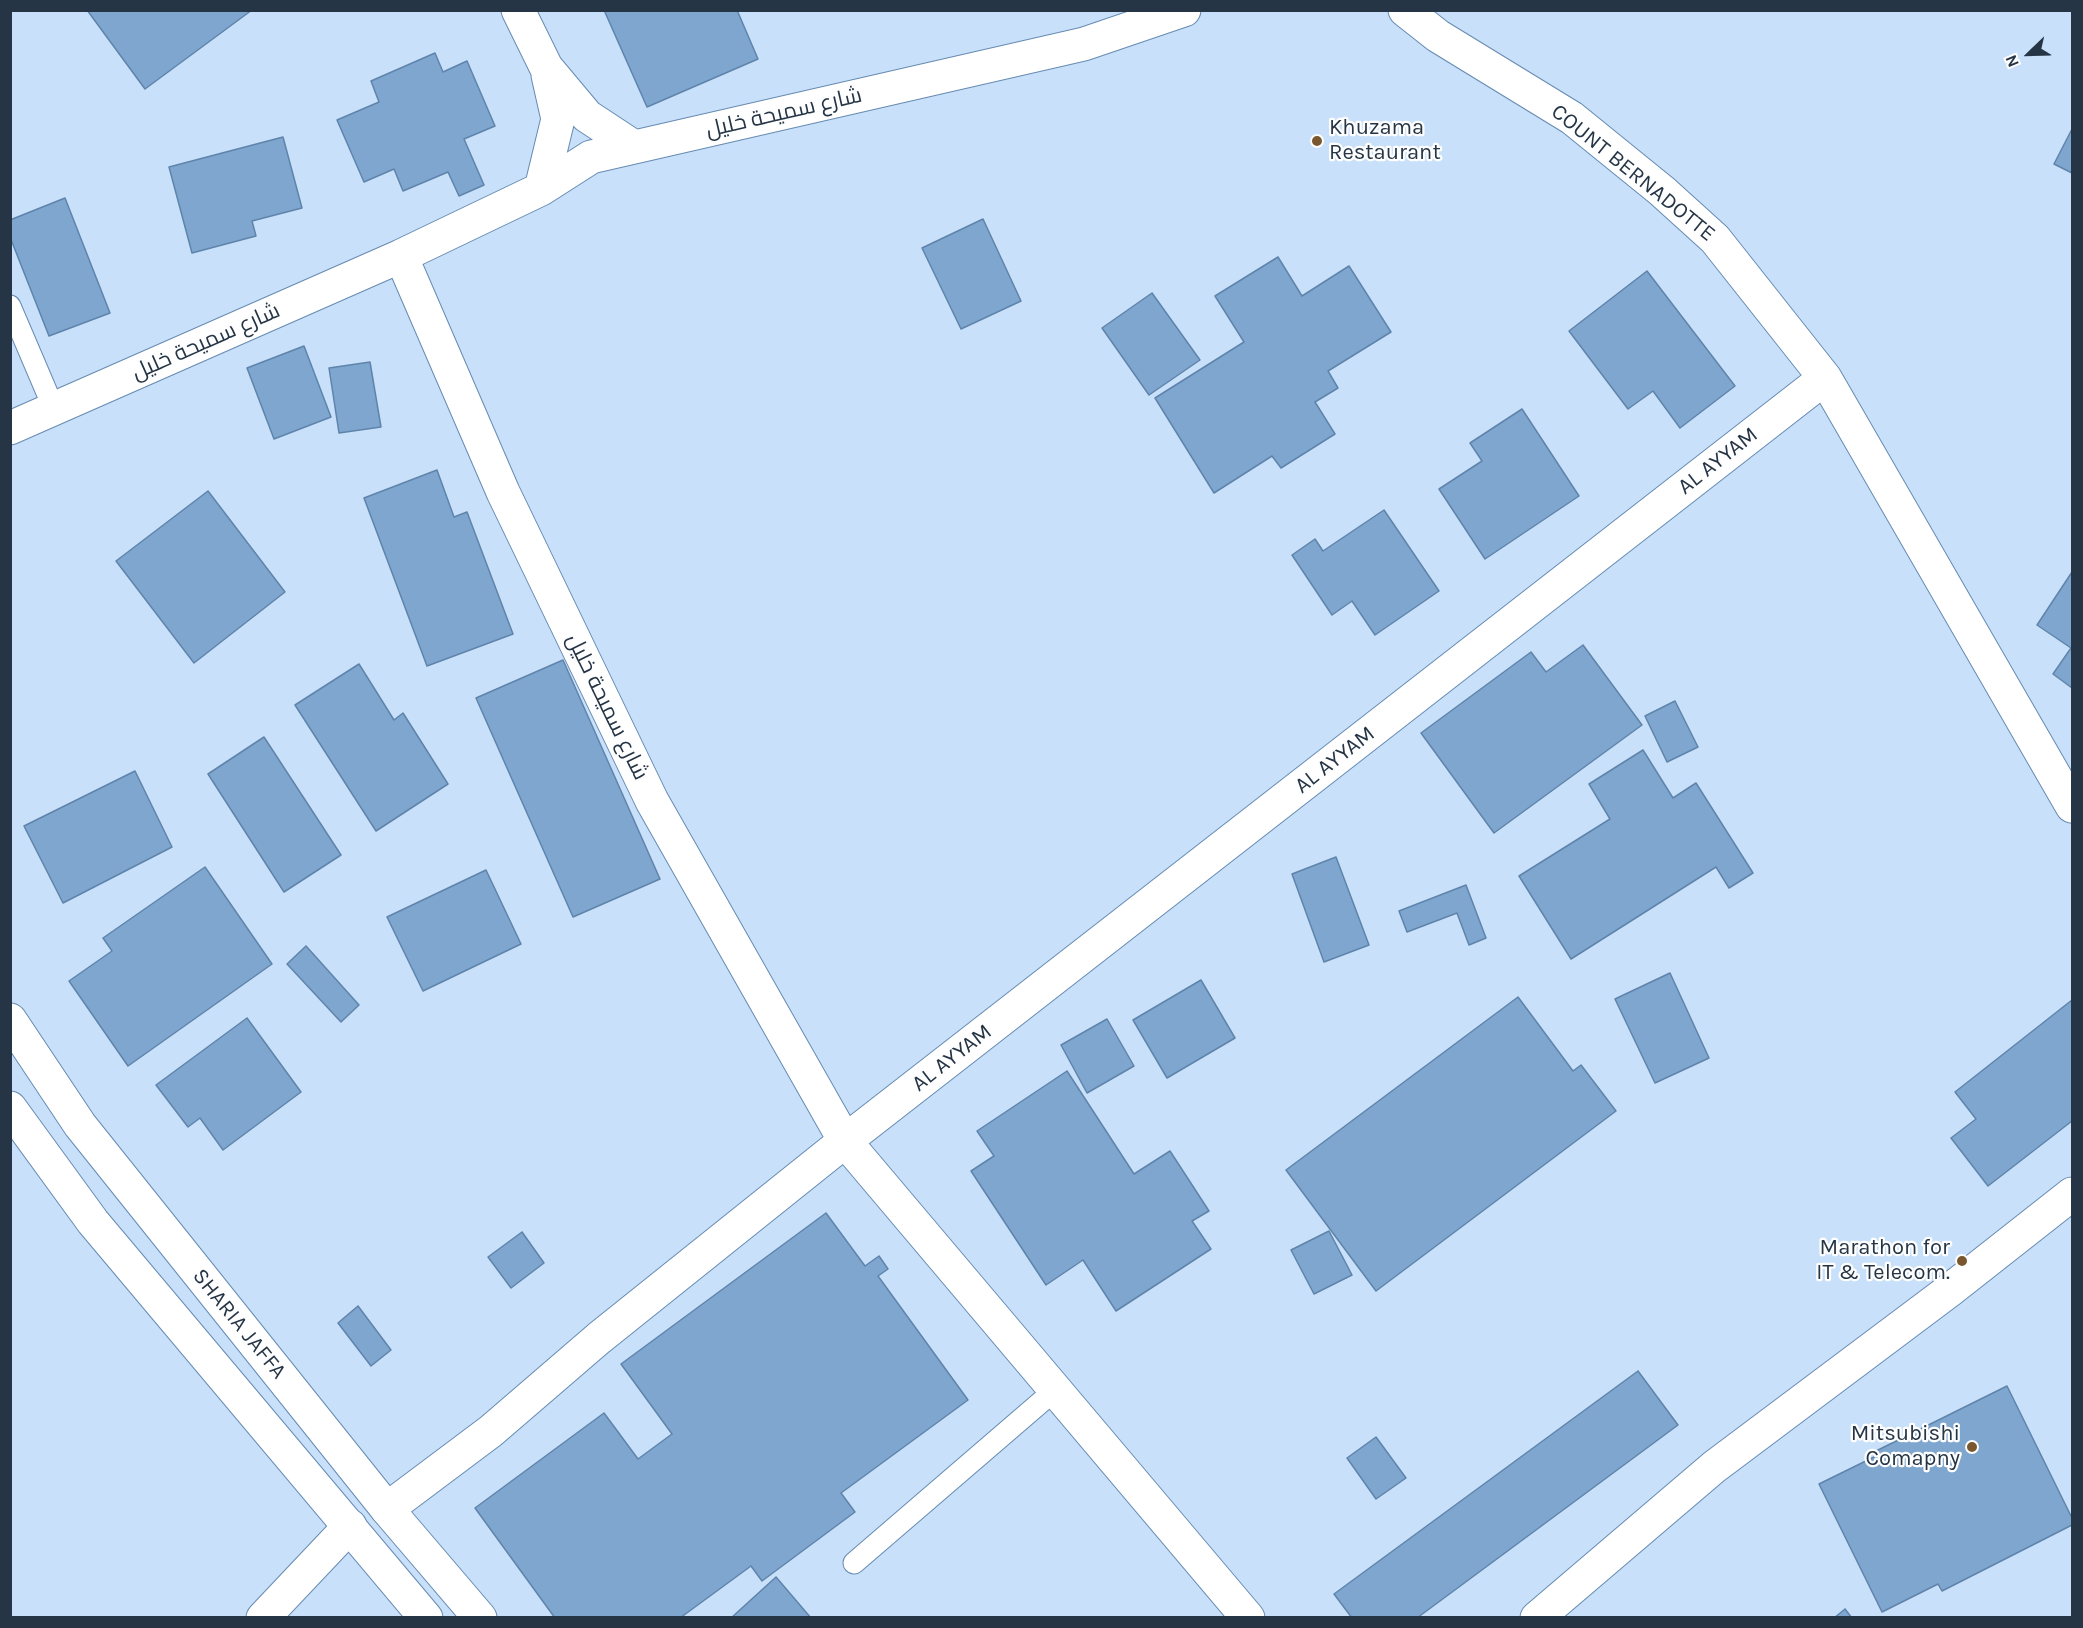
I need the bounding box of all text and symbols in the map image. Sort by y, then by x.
north arrow [1999,24,2059,84]
text: N [2001,52,2023,70]
street label: شارع سميحة خليل [703,82,865,144]
street label: COUNT BERNADOTTE [1546,99,1720,247]
place label: Khuzama Restaurant [1329,115,1441,166]
marker: Khuzama Restaurant [1310,134,1324,148]
street label: شارع سميحة خليل [128,298,284,386]
street label: AL AYYAM [1673,422,1763,500]
street label: شارع سميحة خليل [560,630,654,784]
street label: AL AYYAM [1290,721,1380,799]
street label: AL AYYAM [907,1019,997,1097]
place label: Marathon for IT & Telecom. [1816,1235,1950,1286]
marker: Marathon for IT & Telecom. [1955,1254,1969,1268]
street label: SHARIA JAFFA [187,1264,291,1384]
place label: Mitsubishi Comapny [1851,1421,1960,1472]
marker: Mitsubishi Comapny [1965,1440,1979,1454]

